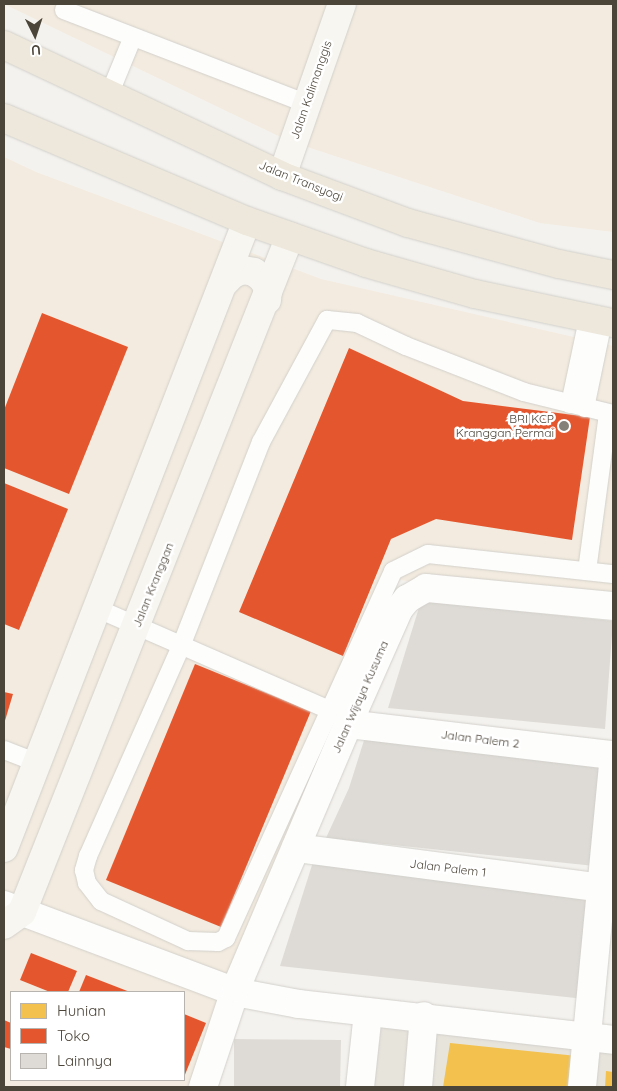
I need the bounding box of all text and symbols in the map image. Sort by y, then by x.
north arrow [10,10,60,60]
street label: Jalan Kalimanggis [287,39,335,141]
text: U [30,41,42,59]
street label: Jalan Transyogi [257,158,345,204]
place label: BRI KCP Kranggan Permai [456,412,554,440]
marker: BRI KCP Kranggan Permai [558,420,570,432]
street label: Jalan Kranggan [129,540,177,630]
street label: Jalan Wijaya Kusuma [329,638,391,756]
street label: Jalan Palem 2 [440,727,520,751]
street label: Jalan Palem 1 [409,856,487,880]
legend [10,991,185,1081]
text: Hunian [57,1001,106,1020]
text: Toko [57,1026,90,1045]
text: Lainnya [57,1051,112,1070]

